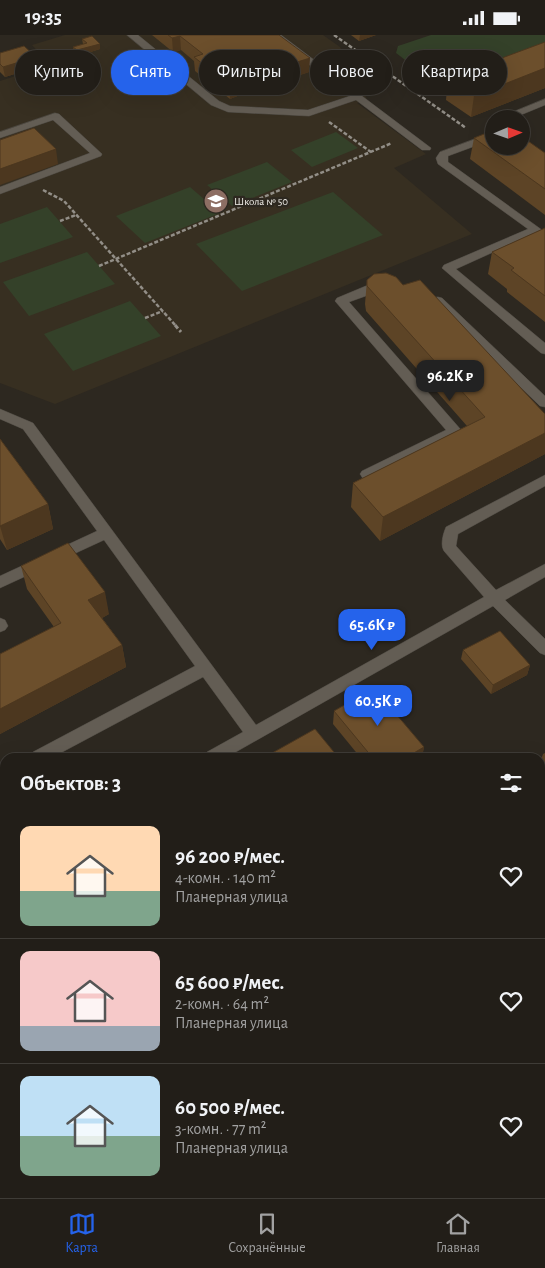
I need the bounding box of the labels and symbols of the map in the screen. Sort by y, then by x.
north arrow [485,110,530,155]
school or university icon: Школа № 50 [203,188,229,214]
place label: Школа № 50 [234,196,288,207]
pin: 96.2K ₽ [404,359,496,402]
pin: 65.6K ₽ [326,609,418,651]
pin: 60.5K ₽ [332,685,424,727]

